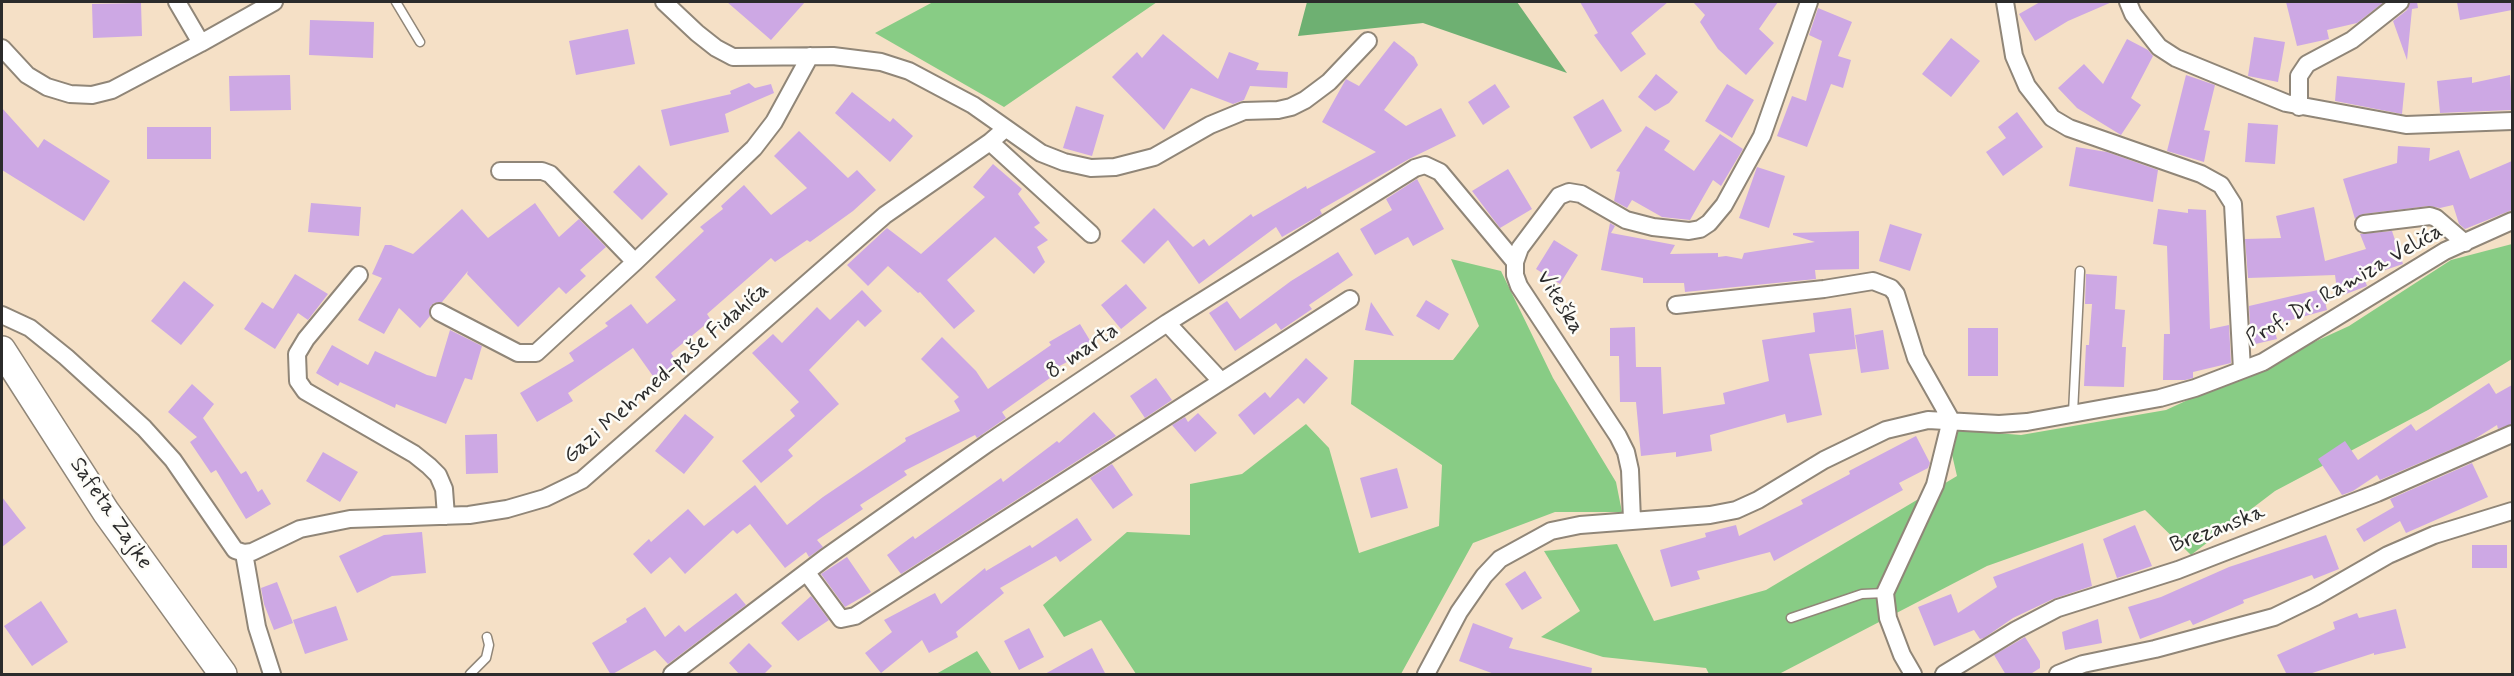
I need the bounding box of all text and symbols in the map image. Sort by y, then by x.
street label: Prof. Dr. Ramiza Velića [2242,219,2448,353]
street label: Viteška [1529,266,1589,340]
street label: Gazi Mehmed-paše Fidahića [559,278,775,470]
street label: 8. marta [1042,318,1124,386]
street label: Safeta Zajke [63,453,157,575]
street label: Brezanska [2167,500,2269,560]

